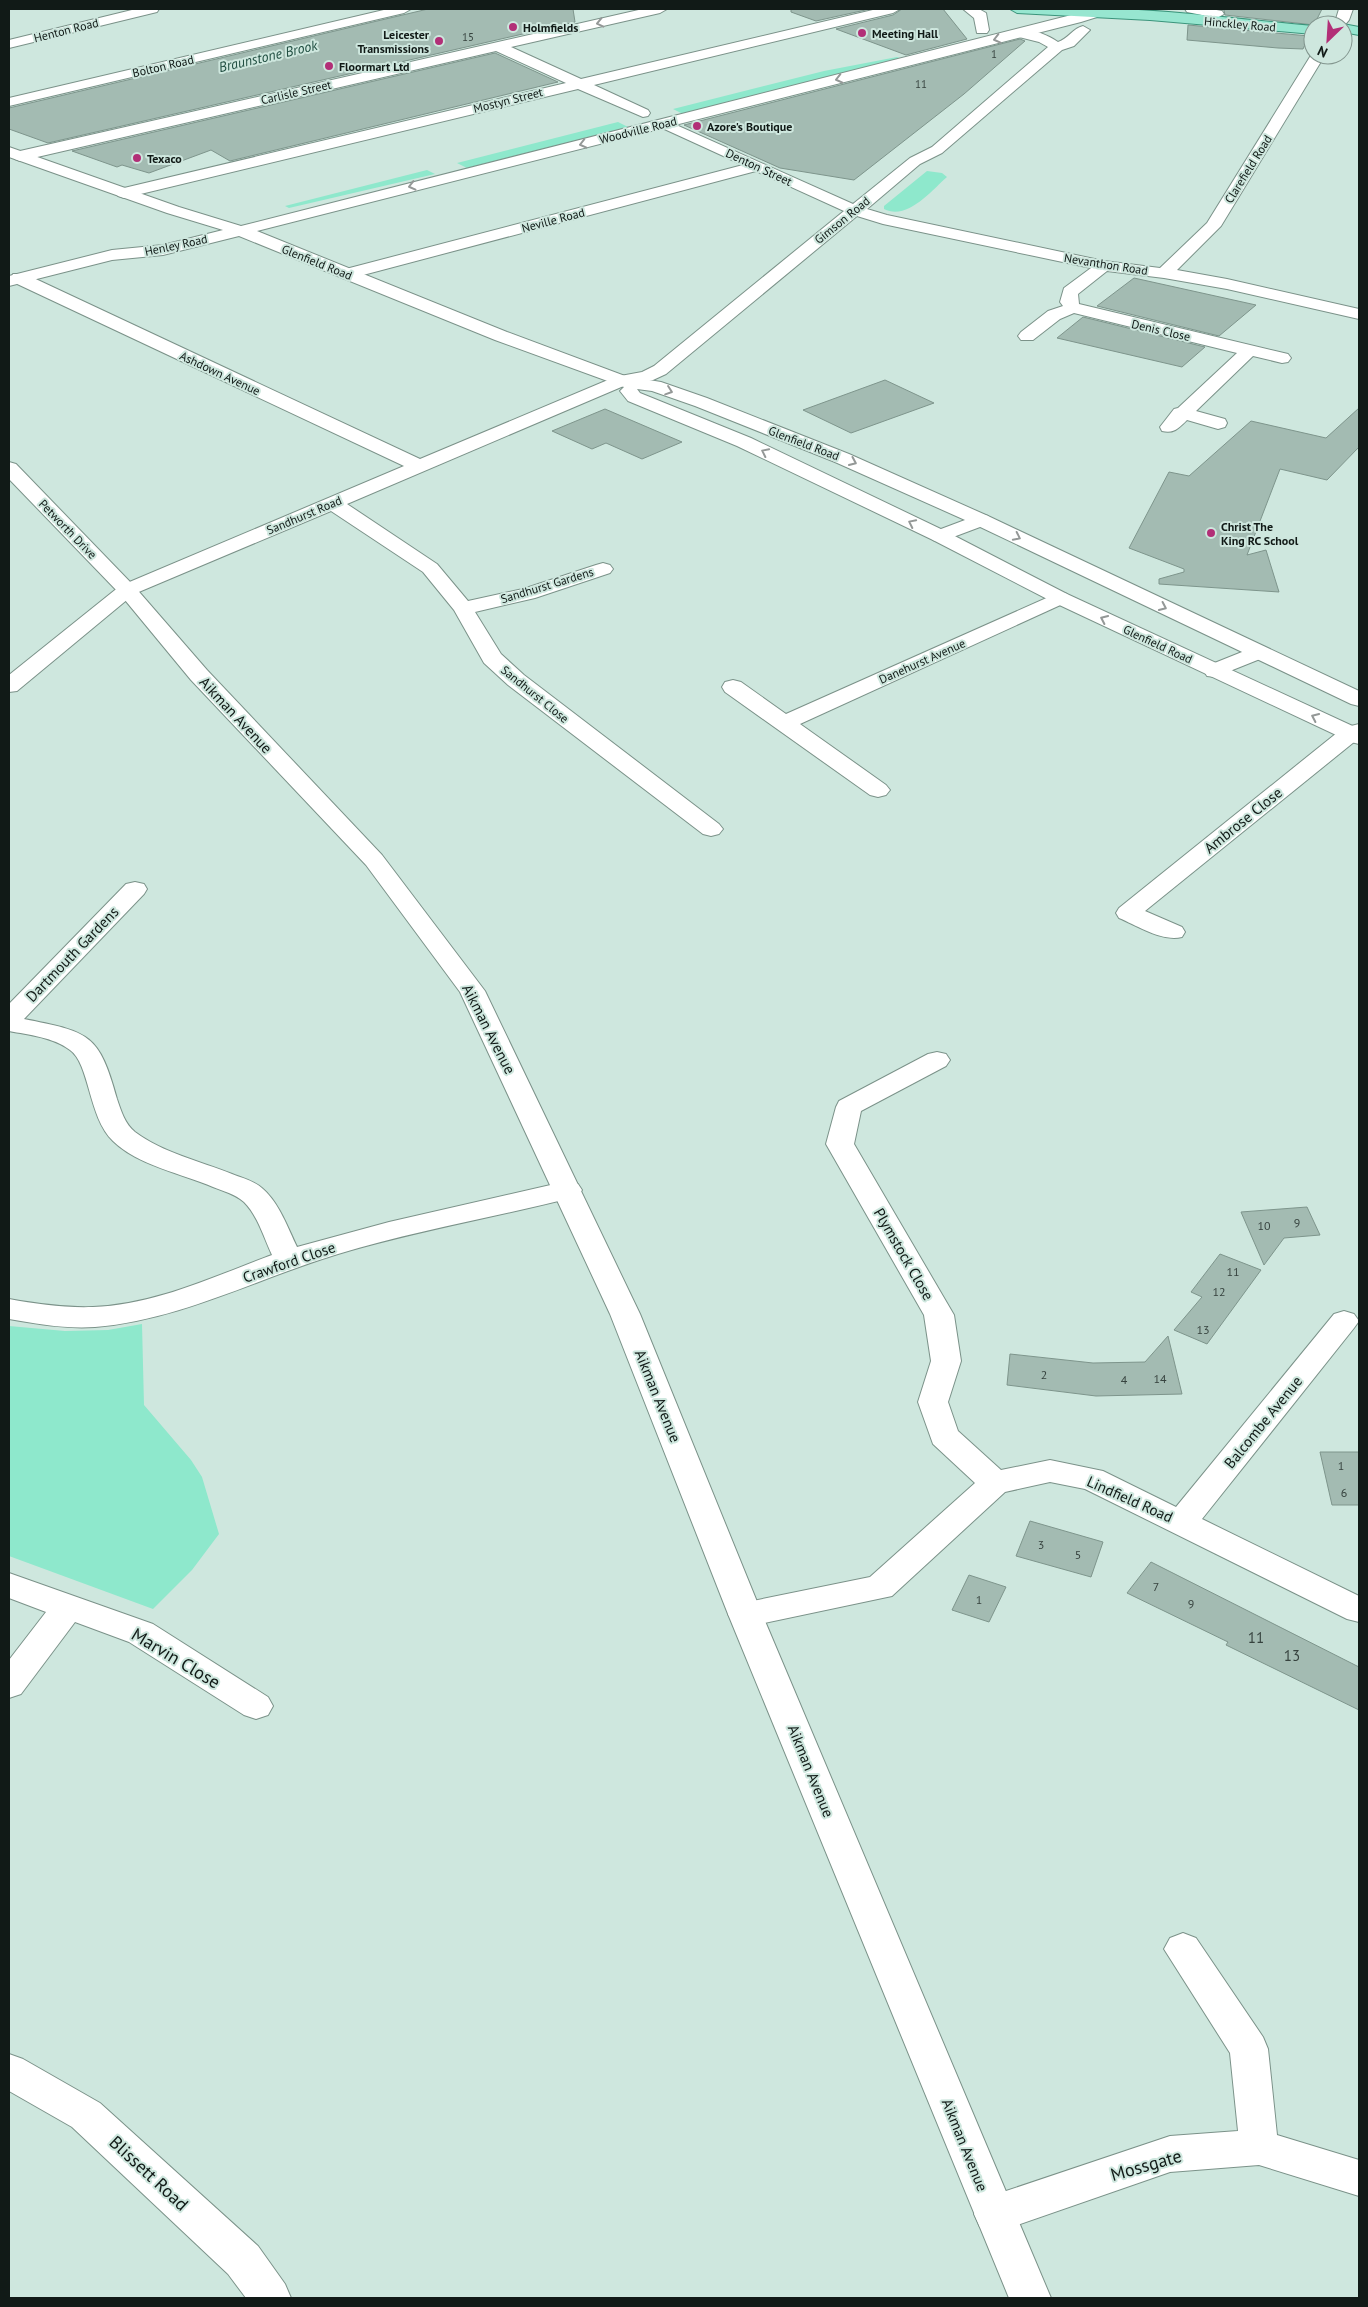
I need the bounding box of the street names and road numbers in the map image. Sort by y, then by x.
street label: Hinckley Road [1203,13,1277,35]
street label: Henton Road [32,15,100,45]
street label: Bolton Road [131,52,195,80]
street label: Carlisle Street [259,77,333,107]
street label: Mostyn Street [472,84,544,116]
street label: Woodville Road [598,113,678,147]
street label: Clarefield Road [1221,132,1275,206]
street label: Denton Street [724,145,794,189]
street label: Gimson Road [811,193,873,247]
street label: Neville Road [520,204,586,236]
street label: Henley Road [143,231,209,259]
street label: Glenfield Road [280,241,354,283]
street label: Nevanthon Road [1063,250,1149,278]
street label: Denis Close [1130,316,1192,344]
street label: Ashdown Avenue [177,348,263,398]
street label: Glenfield Road [766,423,842,463]
street label: Sandhurst Road [264,492,344,538]
street label: Petworth Drive [36,496,100,562]
street label: Sandhurst Gardens [499,564,595,606]
street label: Glenfield Road [1121,621,1195,667]
street label: Danehurst Avenue [876,635,968,687]
street label: Sandhurst Close [498,662,572,726]
street label: Aikman Avenue [196,673,276,757]
street label: Ambrose Close [1200,783,1286,857]
street label: Dartmouth Gardens [22,902,122,1006]
street label: Aikman Avenue [458,981,520,1077]
street label: Plymstock Close [870,1204,938,1304]
street label: Crawford Close [240,1237,338,1287]
street label: Aikman Avenue [631,1347,685,1445]
street label: Balcombe Avenue [1220,1372,1306,1472]
street label: Lindfield Road [1084,1472,1176,1526]
street label: Marvin Close [127,1623,225,1693]
street label: Aikman Avenue [784,1722,838,1820]
street label: Aikman Avenue [938,2096,992,2194]
street label: Blissett Road [105,2130,193,2216]
street label: Mossgate [1108,2144,1184,2186]

